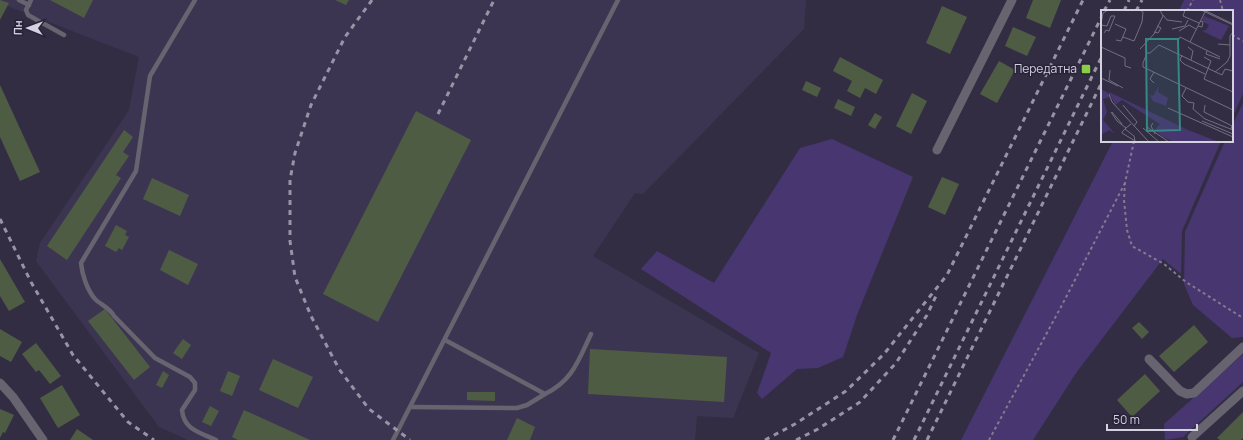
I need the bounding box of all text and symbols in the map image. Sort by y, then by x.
north arrow [8,8,48,48]
inset map [1101,10,1233,142]
text: Пн [10,20,25,35]
place label: Передатна [1014,60,1077,77]
marker: Передатна [1080,63,1092,75]
scale bar [1107,406,1197,432]
text: 50 m [1113,411,1140,428]

